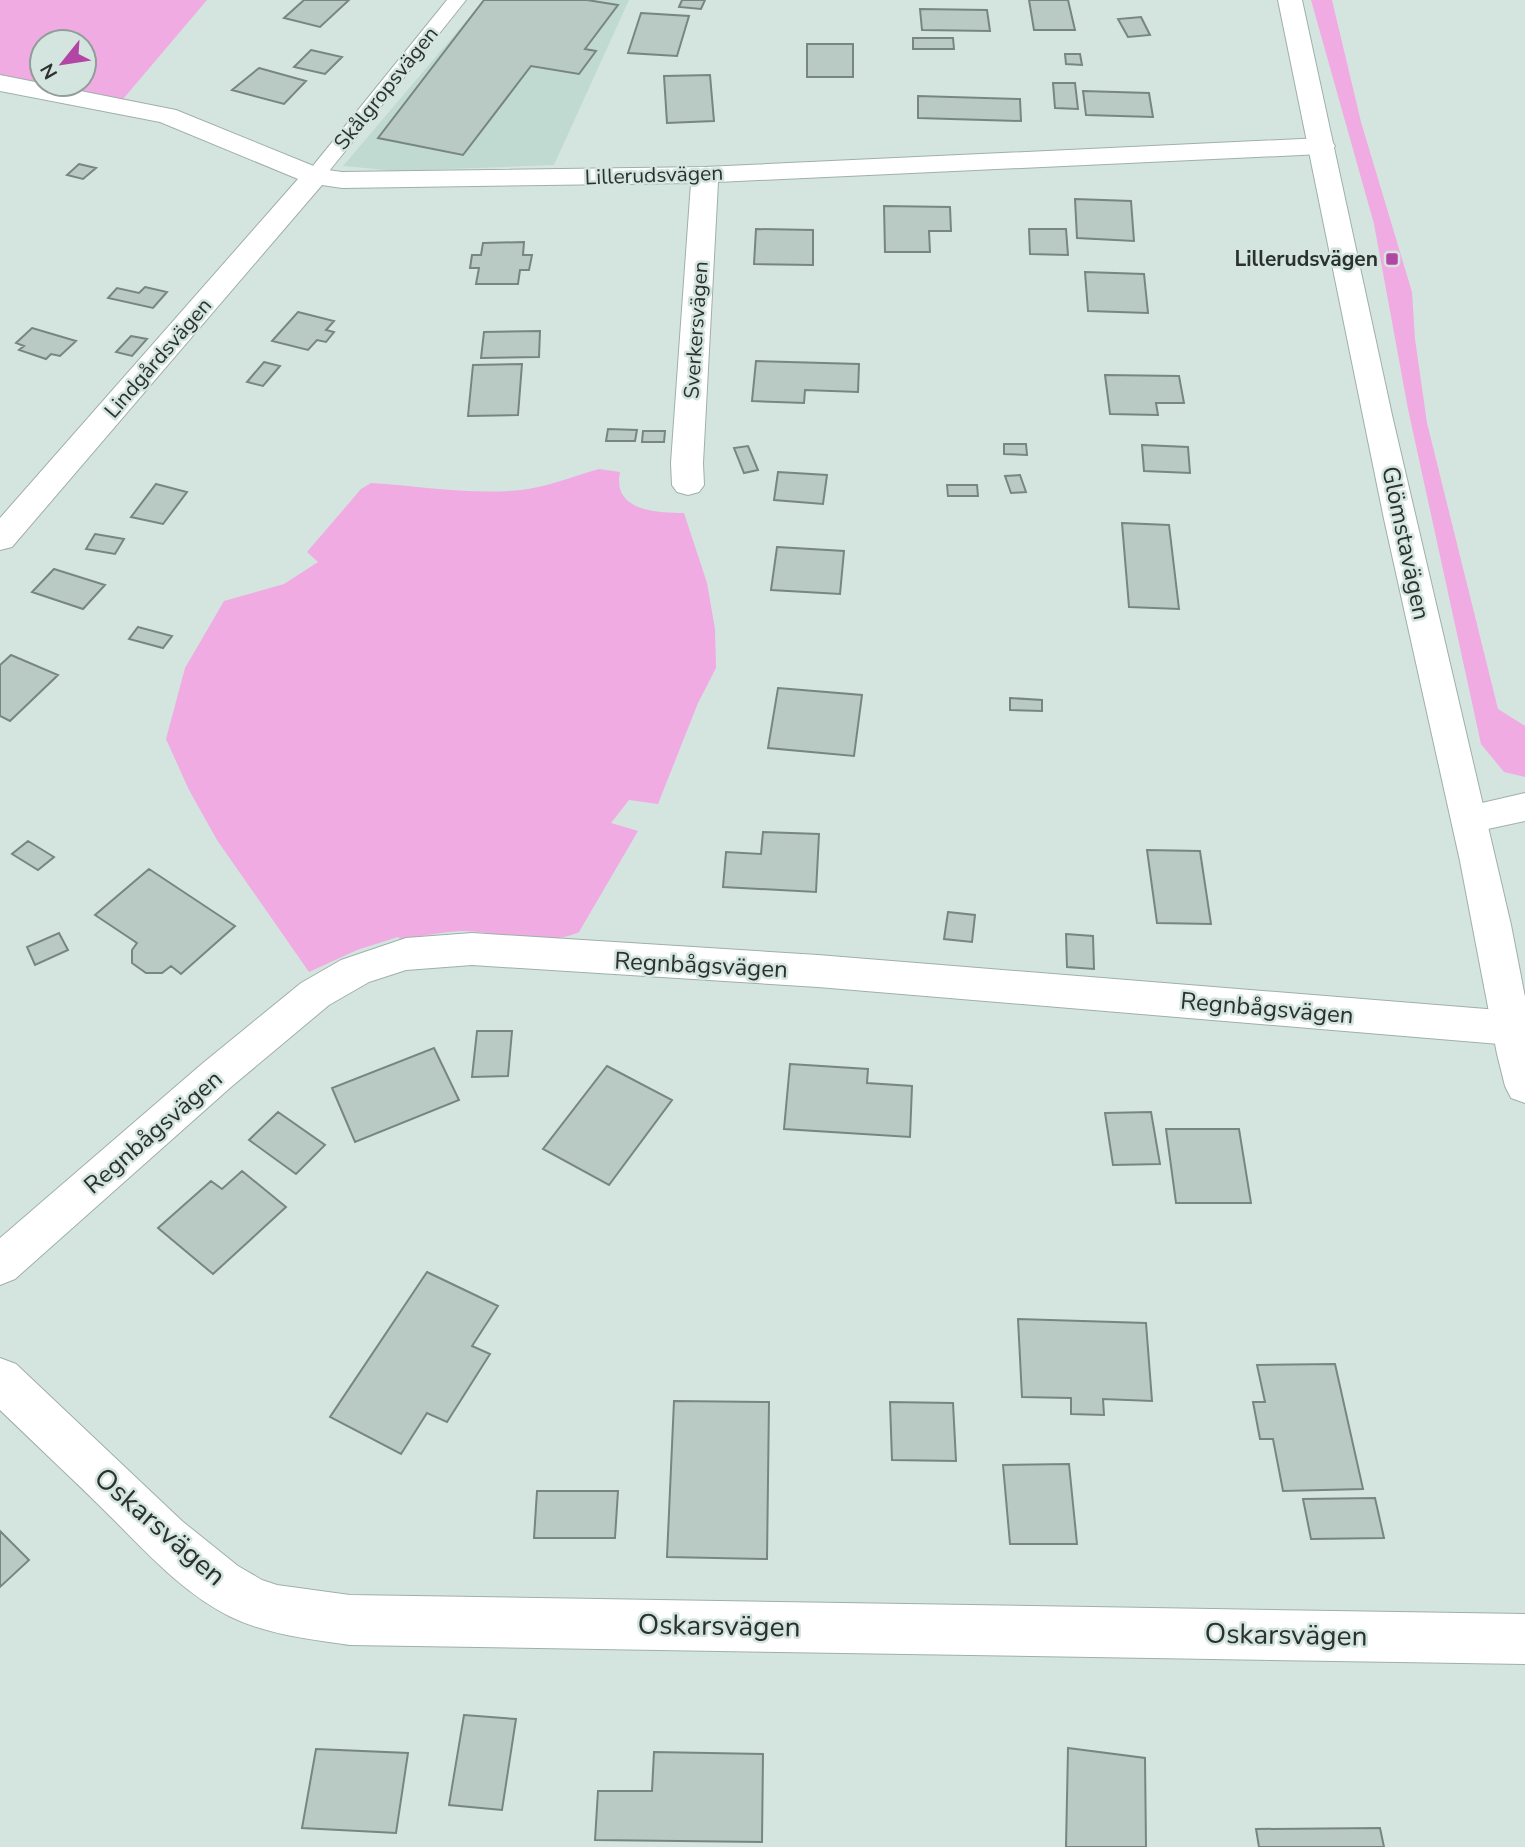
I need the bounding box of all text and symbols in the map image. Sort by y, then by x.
street label: Skålgropsvägen [328,20,444,156]
north arrow [28,28,98,98]
text: N [34,58,64,84]
street label: Lillerudsvägen [584,159,724,191]
place label: Lillerudsvägen [1234,245,1378,273]
marker: Lillerudsvägen [1384,251,1400,267]
street label: Sverkersvägen [677,260,715,400]
street label: Lindgårdsvägen [98,292,218,424]
street label: Glömstavägen [1374,463,1438,623]
street label: Regnbågsvägen [613,944,789,986]
street label: Regnbågsvägen [1179,984,1355,1032]
street label: Regnbågsvägen [77,1063,229,1201]
street label: Oskarsvägen [86,1459,234,1595]
street label: Oskarsvägen [637,1606,801,1646]
street label: Oskarsvägen [1204,1615,1368,1655]

